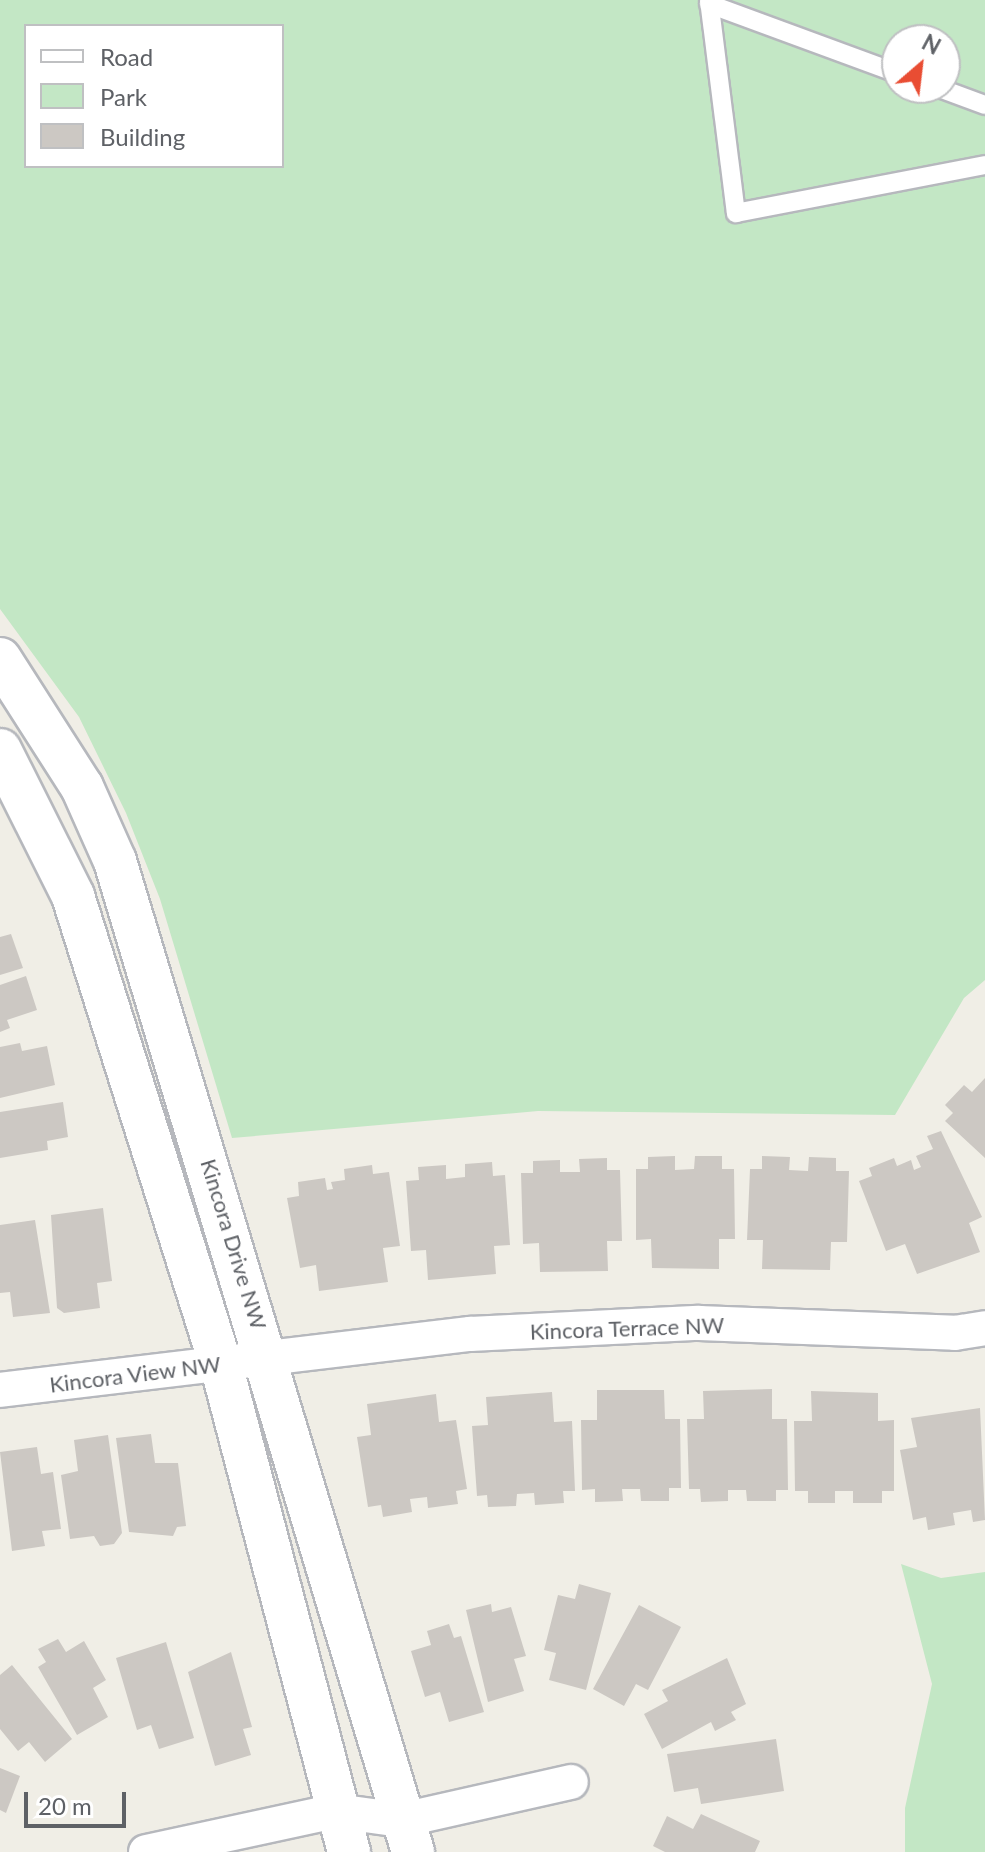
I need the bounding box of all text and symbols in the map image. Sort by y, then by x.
legend [24,24,284,168]
north arrow [881,24,961,104]
text: N [918,28,945,60]
text: Road [100,42,153,71]
text: Park [100,82,147,111]
text: Building [100,122,185,151]
street label: Kincora Drive NW [196,1156,272,1332]
street label: Kincora Terrace NW [529,1311,725,1345]
street label: Kincora View NW [47,1350,223,1398]
scale bar [28,1776,130,1826]
text: 20 m [38,1791,92,1820]

